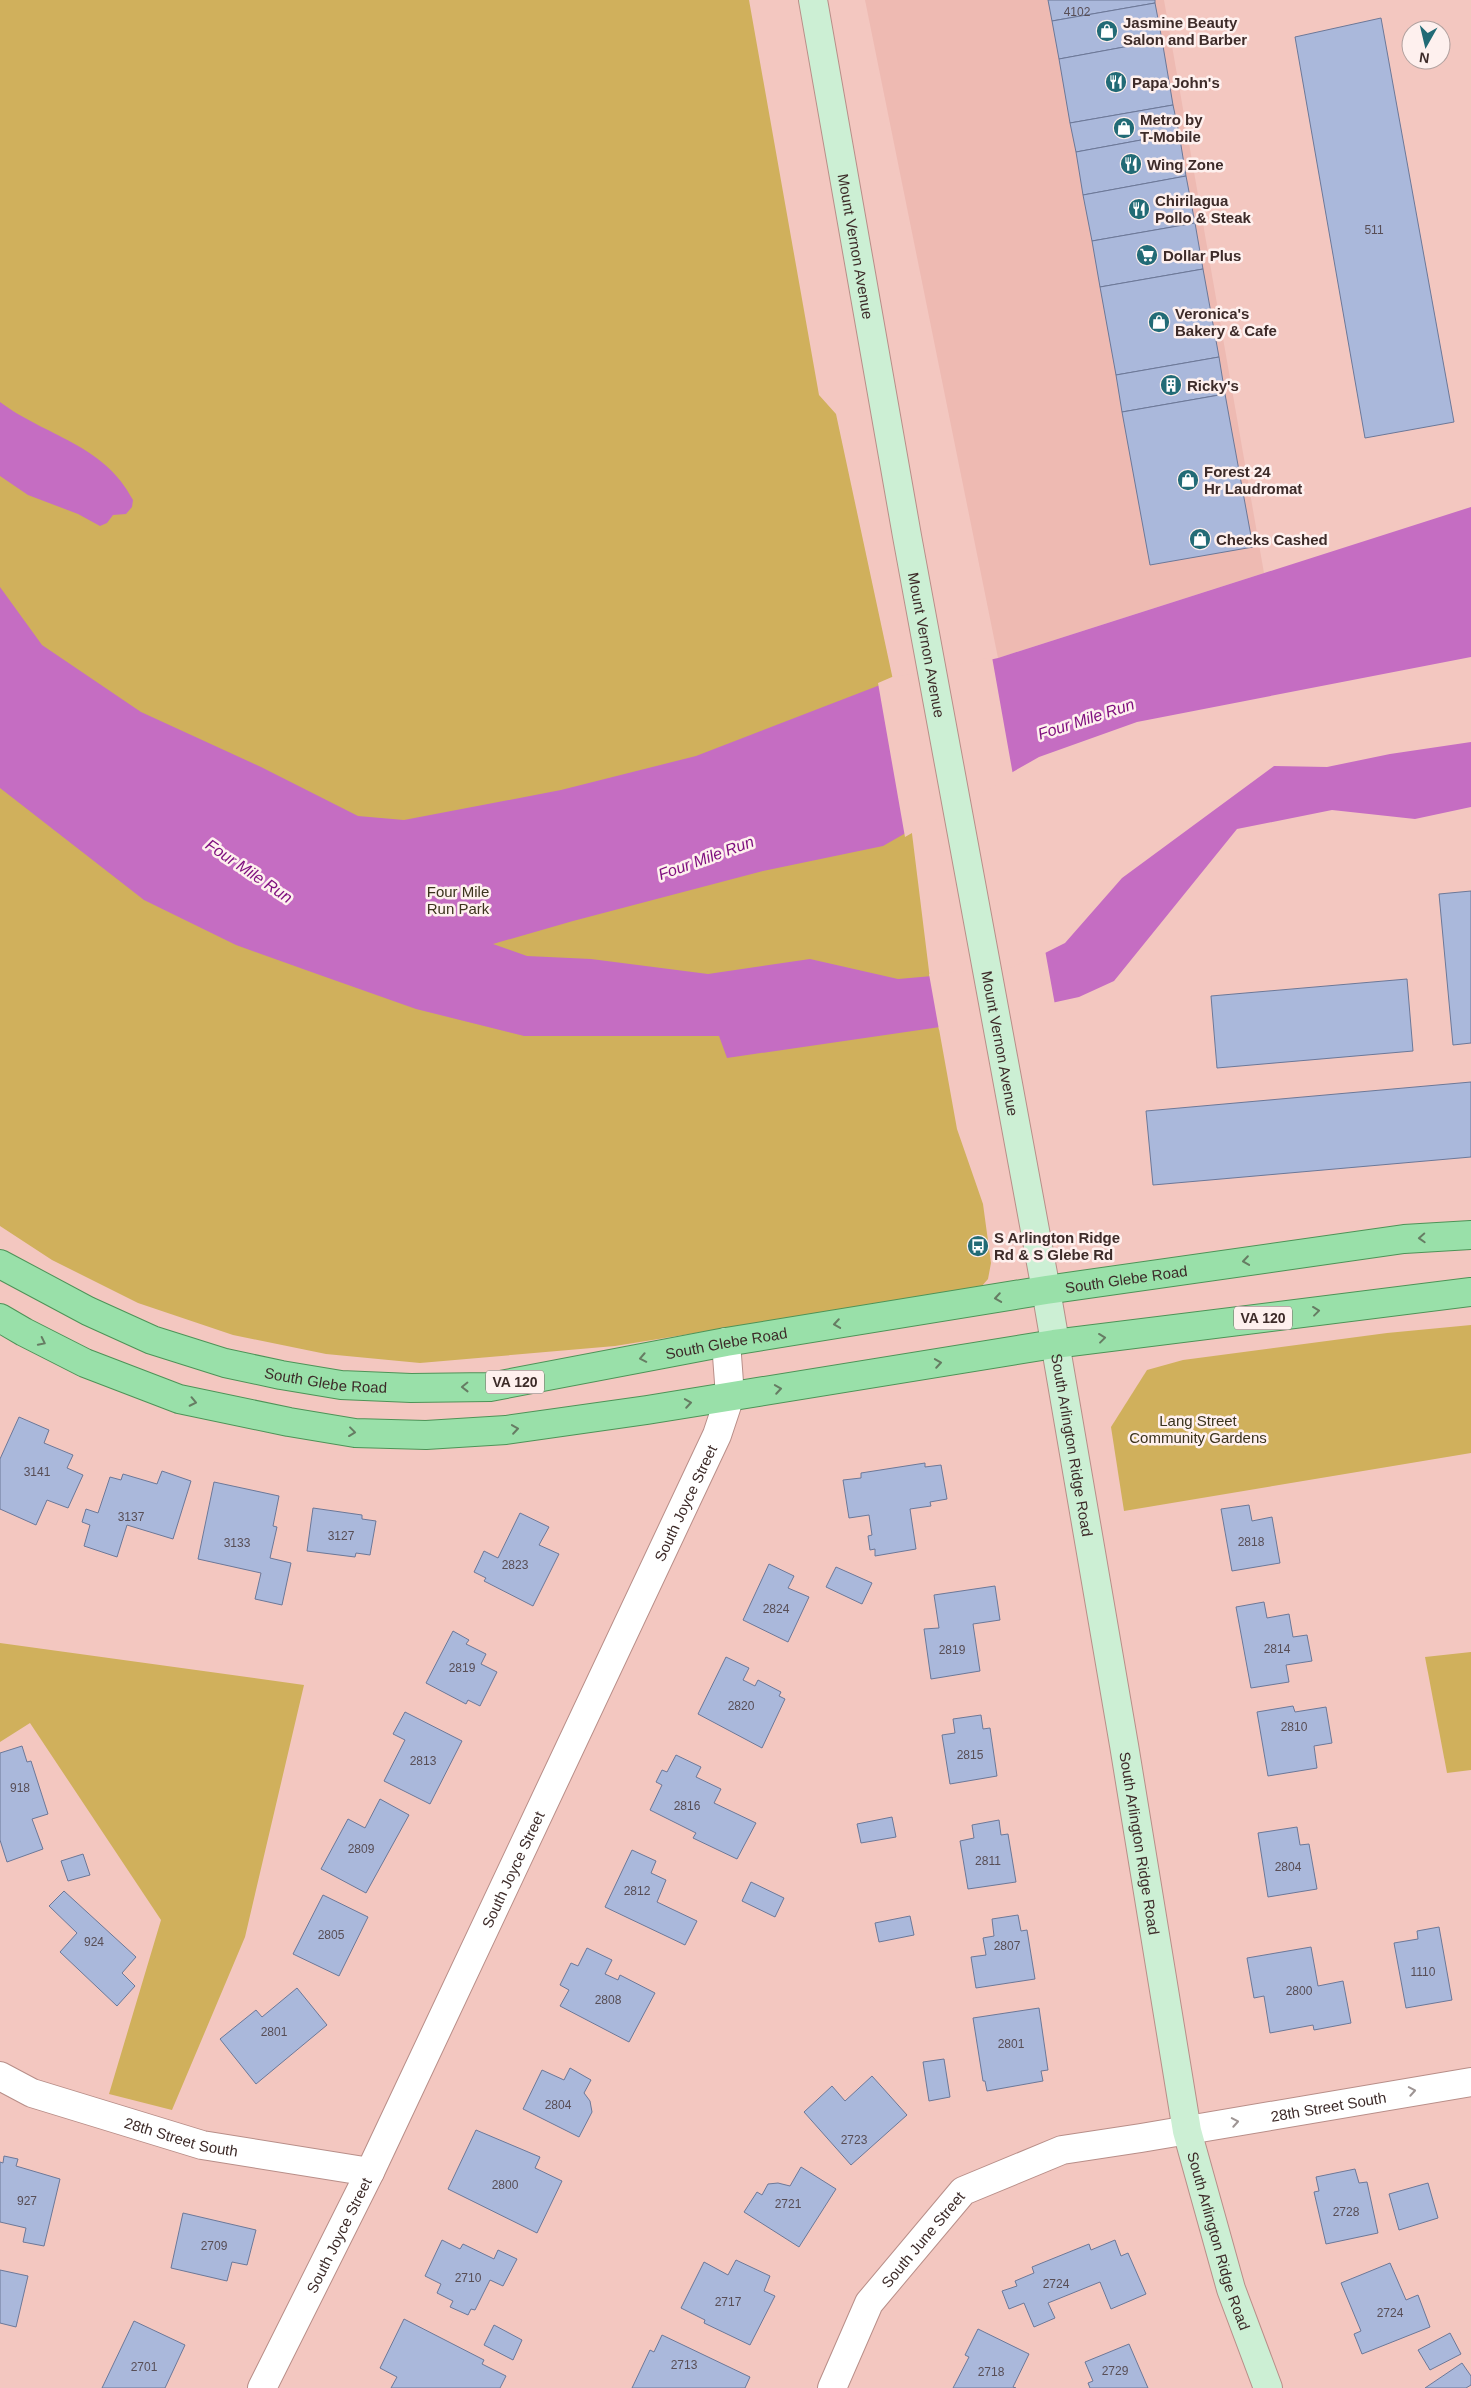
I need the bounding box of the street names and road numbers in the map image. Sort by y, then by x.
street label: Mount Vernon Avenue [835,172,877,320]
street label: Mount Vernon Avenue [905,571,949,719]
street label: Mount Vernon Avenue [979,969,1022,1117]
street label: South Glebe Road [1064,1261,1188,1296]
road number: VA 120 [1234,1306,1292,1330]
street label: South Glebe Road [664,1324,788,1362]
street label: South Arlington Ridge Road [1049,1352,1097,1538]
street label: South Glebe Road [263,1363,387,1395]
road number: VA 120 [486,1370,544,1394]
street label: South Joyce Street [650,1441,720,1564]
street label: South Arlington Ridge Road [1117,1750,1163,1936]
street label: South Joyce Street [478,1808,548,1930]
street label: 28th Street South [1269,2088,1387,2124]
street label: 28th Street South [123,2113,239,2159]
street label: South Arlington Ridge Road [1185,2150,1254,2332]
street label: South Joyce Street [303,2174,375,2296]
street label: South June Street [877,2187,968,2291]

